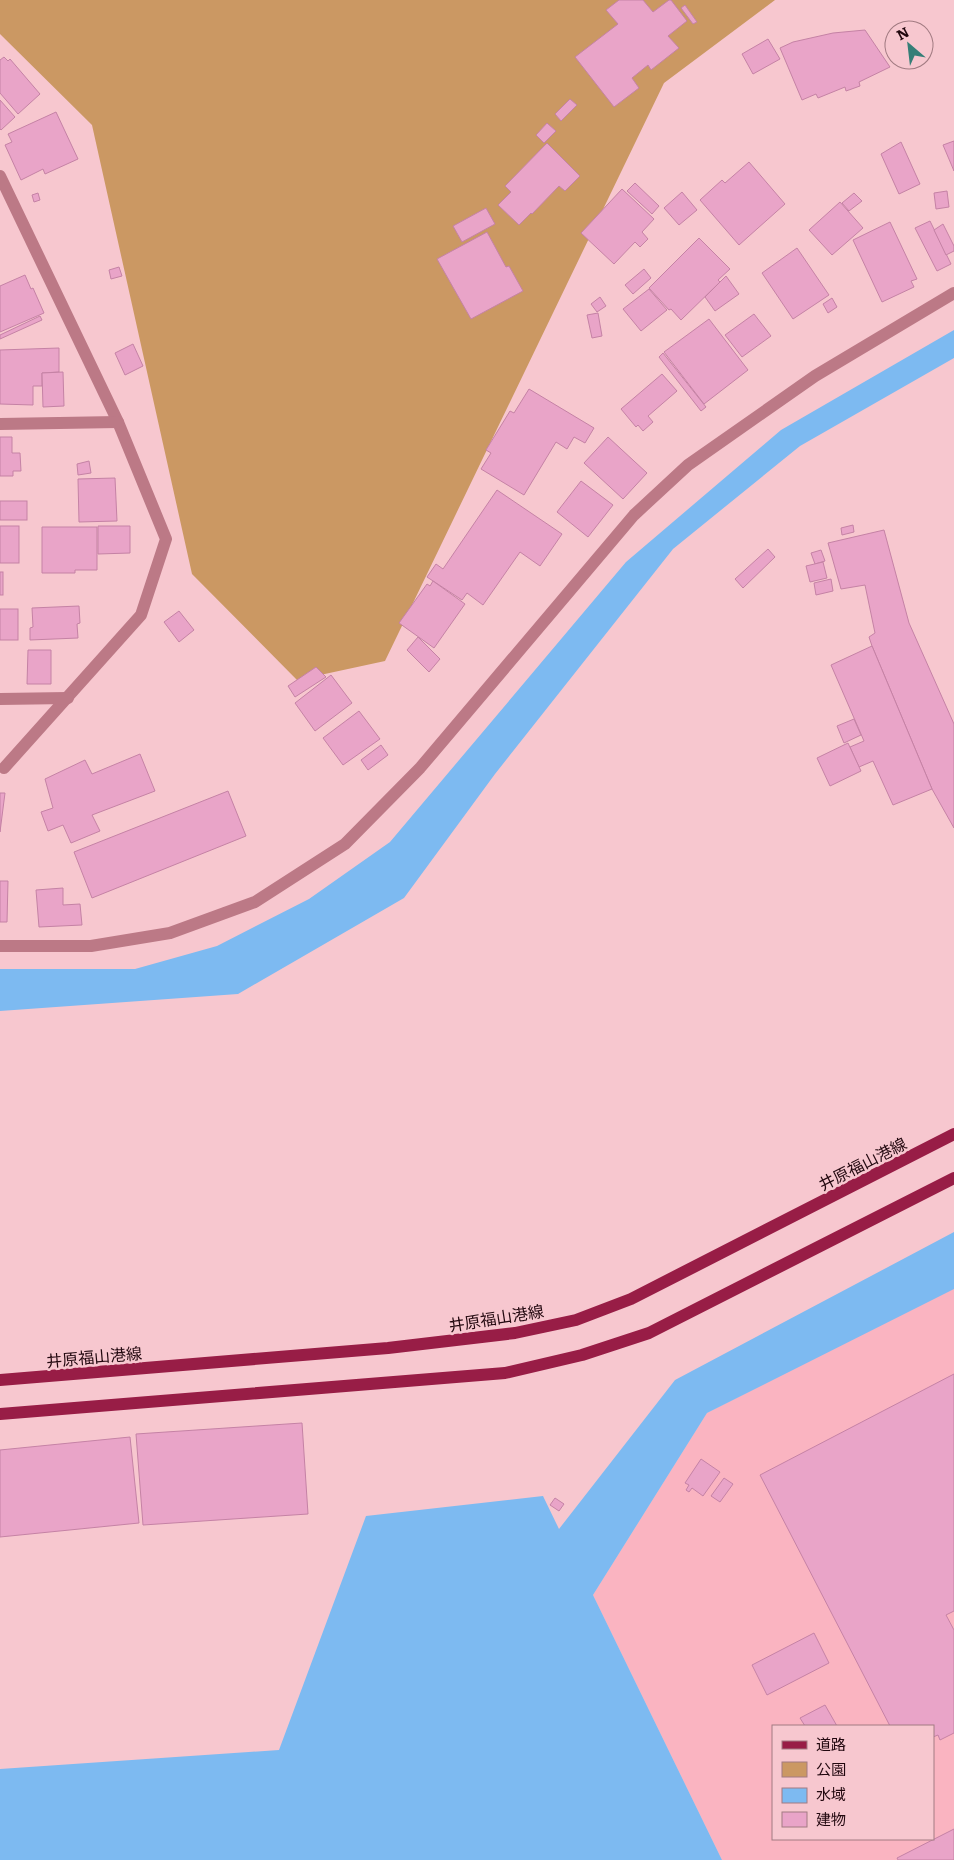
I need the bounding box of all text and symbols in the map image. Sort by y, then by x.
north arrow [884,20,934,70]
text: N [893,21,913,44]
street label: 井原福山港線 [814,1131,910,1195]
street label: 井原福山港線 [447,1298,545,1336]
street label: 井原福山港線 [45,1340,143,1372]
legend [772,1725,934,1840]
text: 道路 [816,1732,846,1755]
text: 公園 [816,1757,846,1780]
text: 水域 [816,1782,846,1805]
text: 建物 [816,1807,846,1830]

